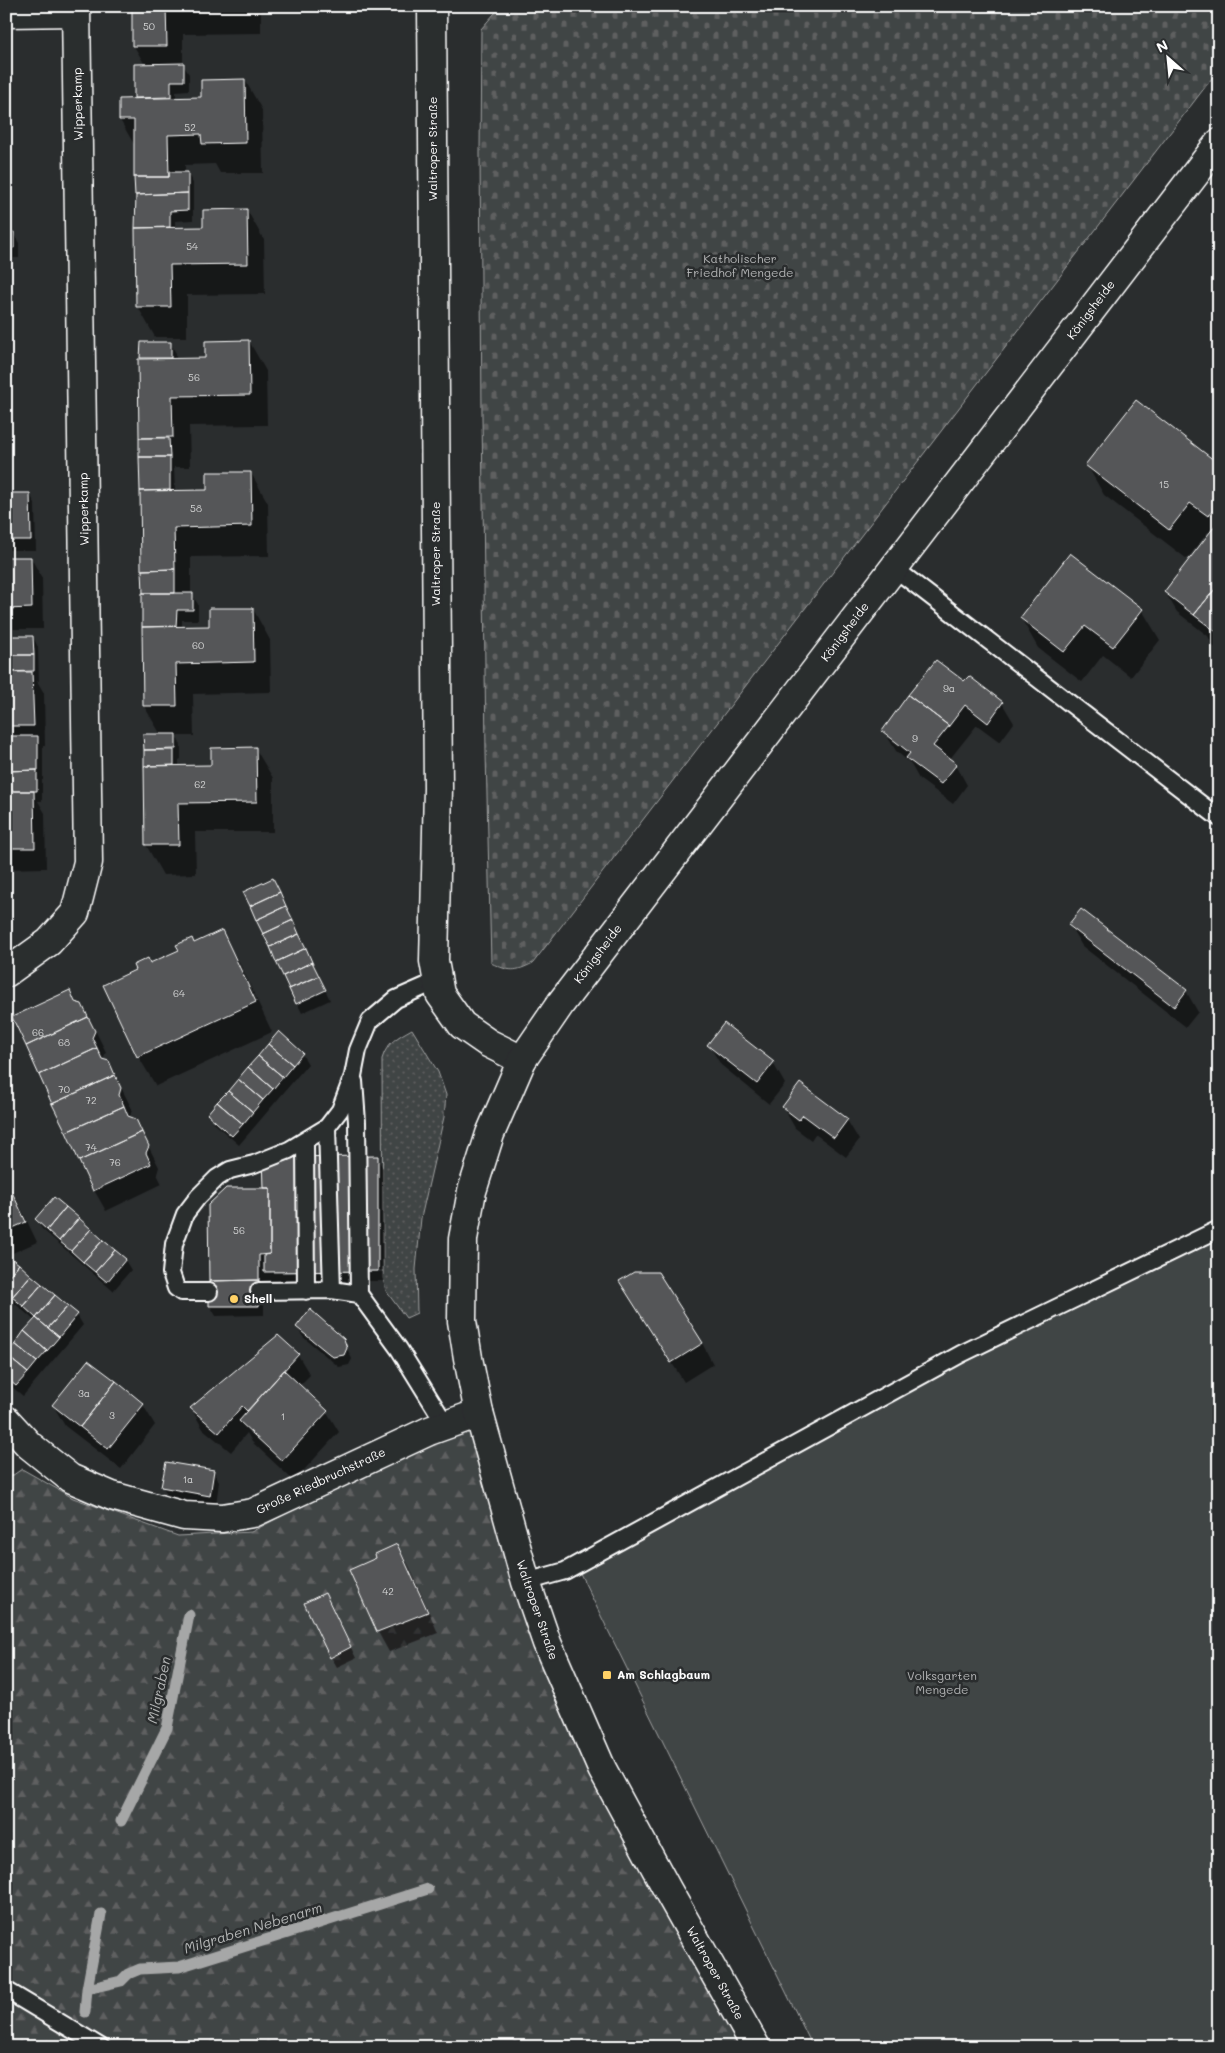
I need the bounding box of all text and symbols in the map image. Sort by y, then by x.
house number: 50 [143,19,155,33]
north arrow [1142,32,1192,82]
text: N [1153,35,1171,57]
street label: Wipperkamp [68,67,86,141]
street label: Waltroper Straße [424,97,440,201]
house number: 52 [184,120,196,134]
house number: 54 [186,239,198,253]
park label: Katholischer Friedhof Mengede [687,250,793,280]
street label: Königsheide [1063,276,1118,342]
house number: 56 [188,370,200,384]
street label: Wipperkamp [74,472,92,546]
house number: 15 [1159,477,1169,491]
house number: 58 [190,501,202,515]
street label: Waltroper Straße [427,502,443,606]
street label: Königsheide [817,598,872,664]
house number: 60 [192,638,204,652]
house number: 9a [943,681,955,695]
house number: 9 [912,731,918,745]
house number: 62 [194,777,206,791]
street label: Königsheide [570,920,625,986]
house number: 64 [173,986,185,1000]
house number: 66 [32,1025,44,1039]
house number: 68 [58,1035,70,1049]
house number: 70 [58,1082,70,1096]
house number: 72 [85,1093,97,1107]
house number: 74 [85,1140,97,1154]
house number: 76 [109,1155,121,1169]
house number: 56 [233,1223,245,1237]
place label: Shell [244,1290,272,1306]
marker: Shell [228,1293,240,1305]
house number: 3a [78,1386,90,1400]
house number: 3 [109,1408,115,1422]
house number: 1 [281,1409,285,1423]
street label: Große Riedbruchstraße [253,1443,388,1517]
house number: 1a [183,1472,193,1486]
street label: Waltroper Straße [513,1558,563,1662]
house number: 42 [382,1584,394,1598]
water label: Milgraben [142,1654,175,1725]
place label: Am Schlagbaum [617,1666,710,1682]
park label: Volksgarten Mengede [907,1667,977,1697]
marker: Am Schlagbaum [601,1669,613,1681]
water label: Milgraben Nebenarm [181,1897,324,1958]
street label: Waltroper Straße [683,1923,748,2022]

